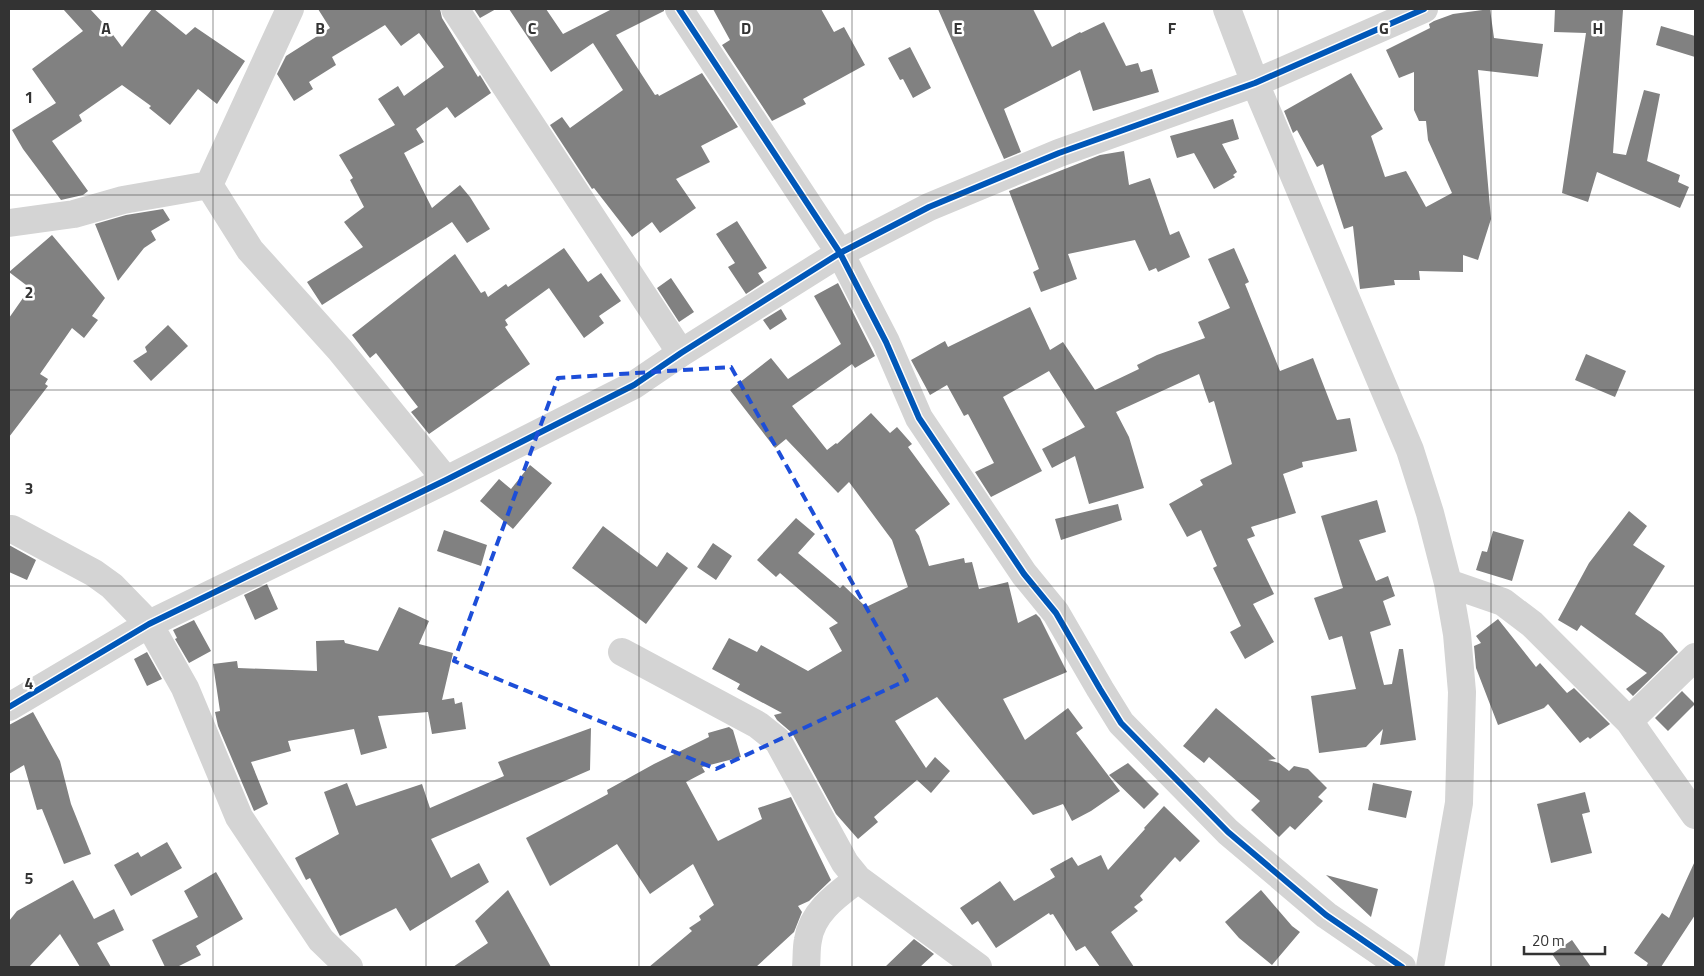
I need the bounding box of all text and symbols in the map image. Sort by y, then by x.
text: A [101,16,111,40]
text: B [315,16,325,40]
text: C [528,16,537,40]
text: D [741,16,751,40]
text: E [954,16,963,40]
text: F [1168,16,1177,40]
text: G [1379,16,1389,40]
text: H [1593,16,1603,40]
text: 1 [25,85,33,109]
text: 2 [25,280,33,304]
text: 3 [25,476,33,500]
text: 4 [25,671,34,695]
text: 5 [25,866,34,890]
scale bar [1524,924,1605,956]
text: 20 m [1532,929,1565,952]

